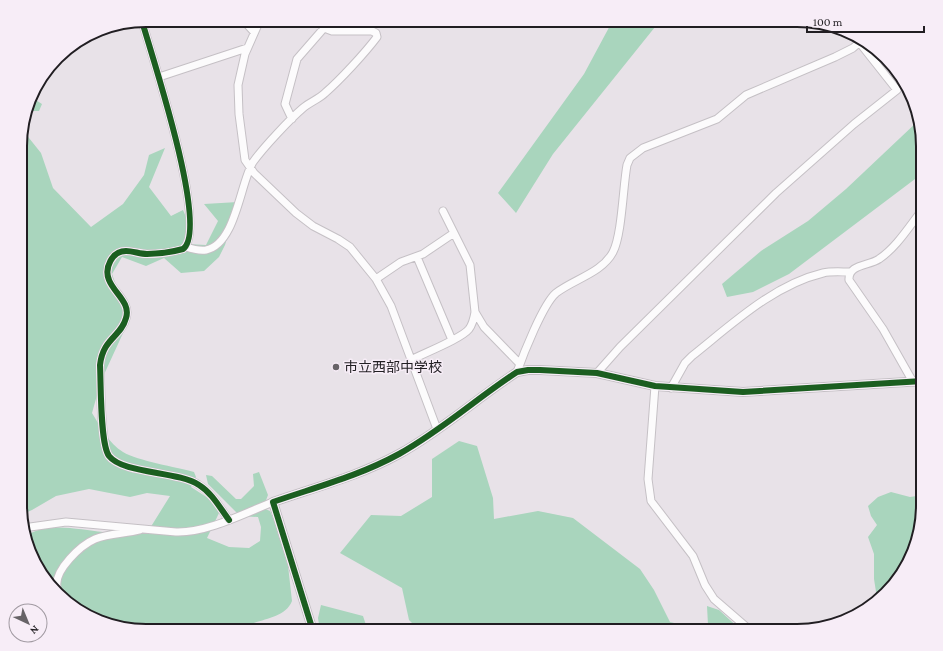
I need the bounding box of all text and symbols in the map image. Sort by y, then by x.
scale bar [807,8,924,34]
text: 100 m [813,15,843,29]
place label: 市立西部中学校 [344,359,442,375]
marker: 市立西部中学校 [331,362,341,372]
north arrow [8,603,48,643]
text: N [28,623,42,637]

